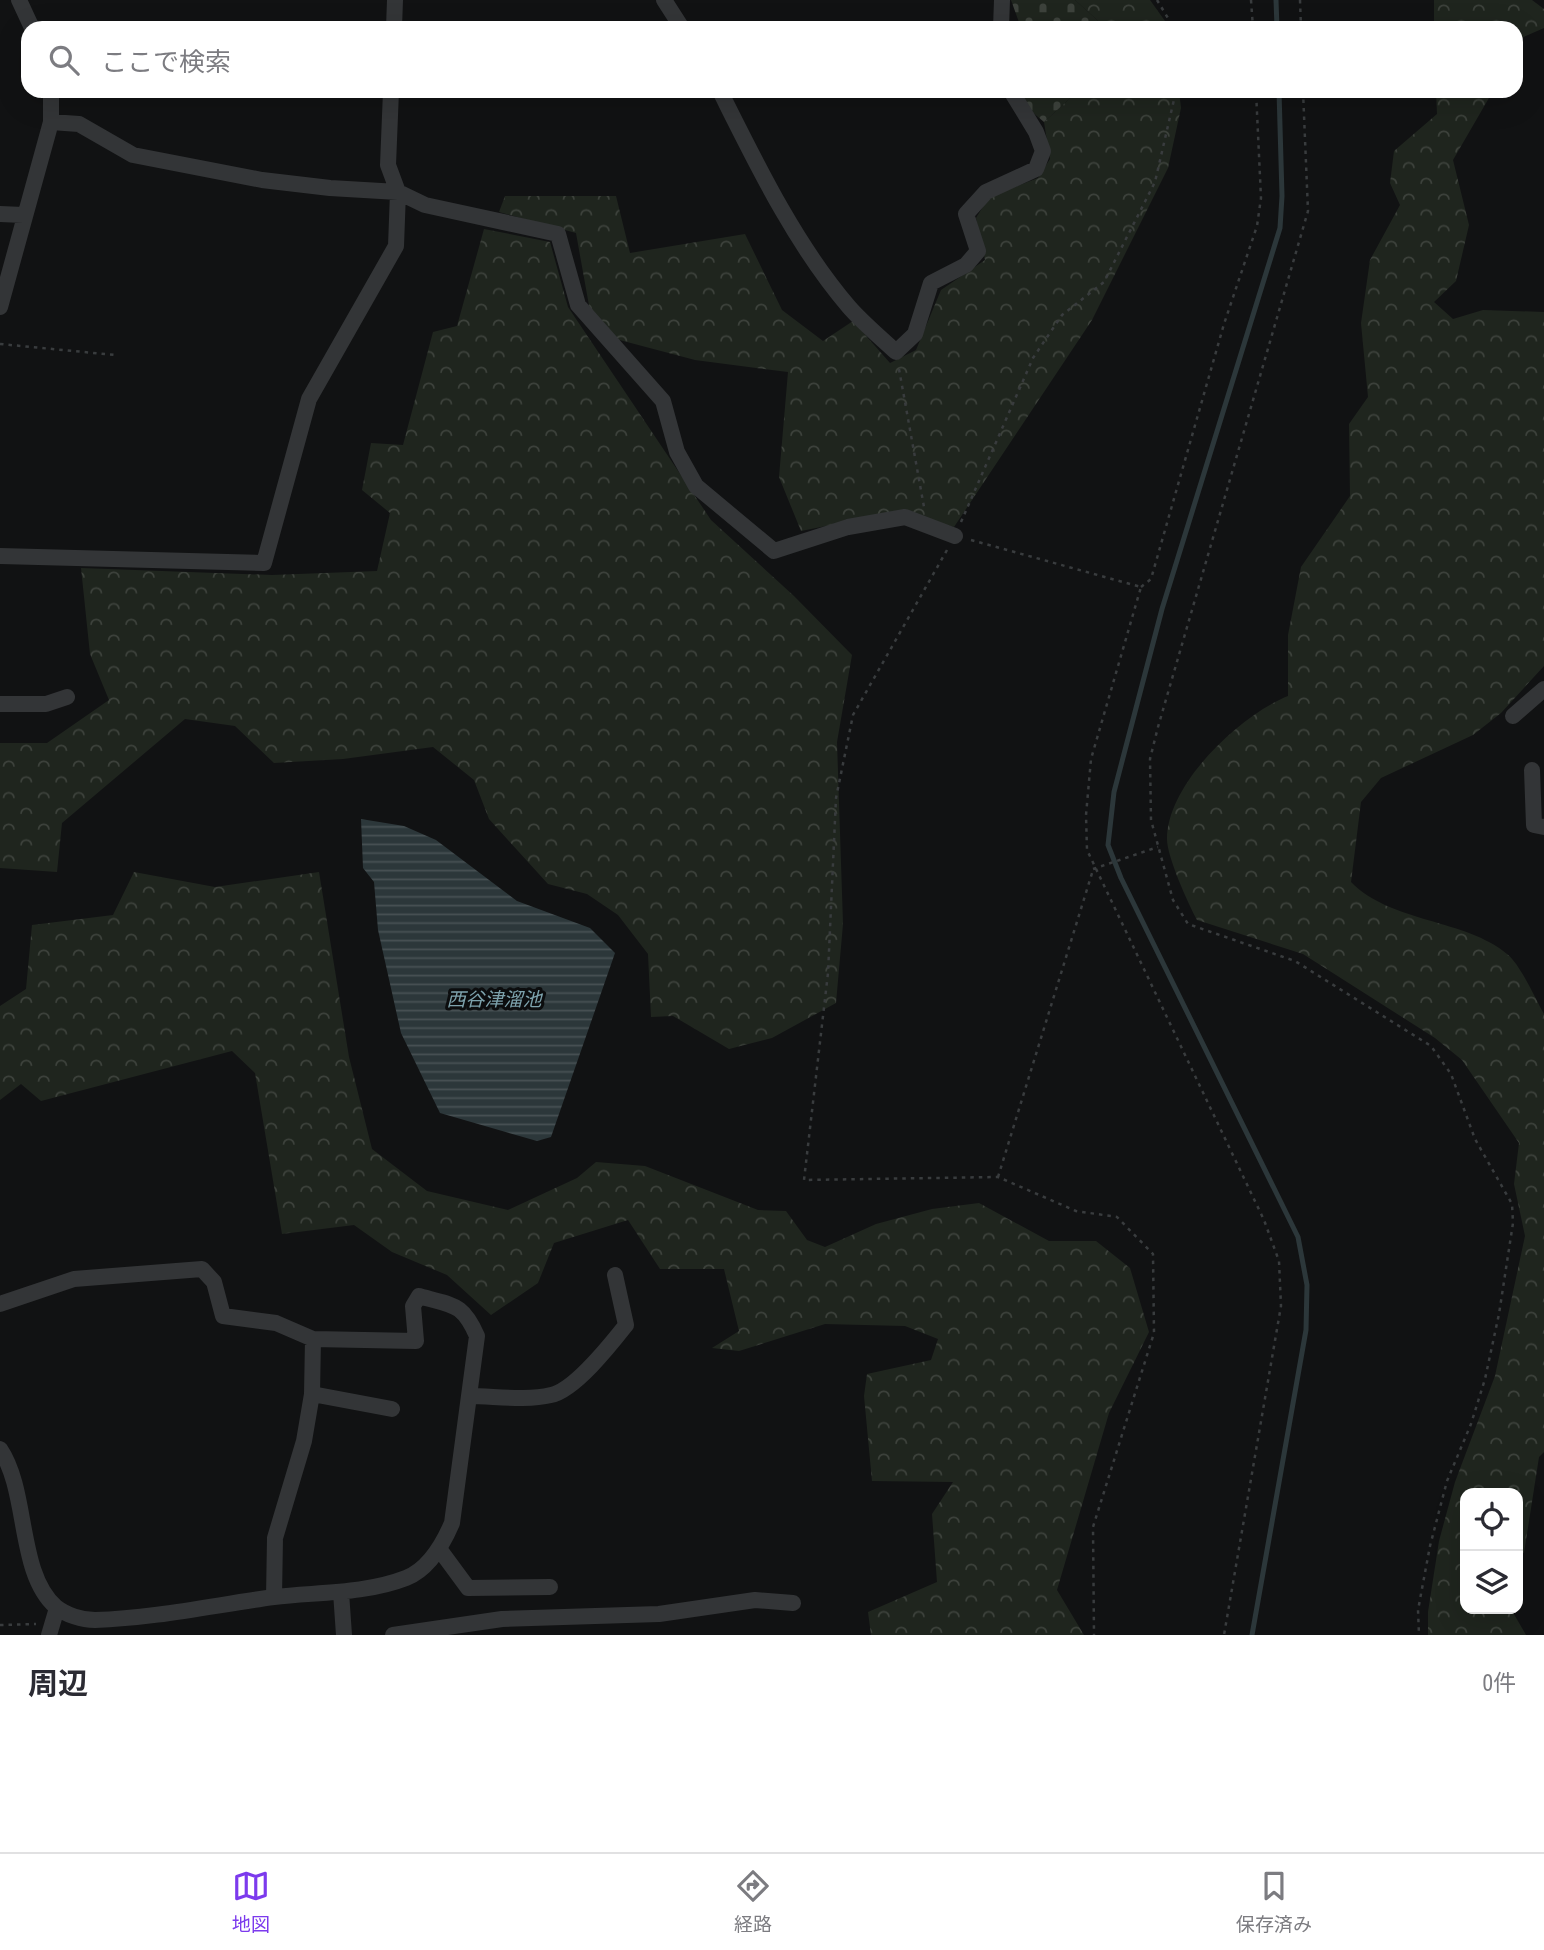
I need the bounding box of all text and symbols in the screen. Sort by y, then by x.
search box [21,21,1523,98]
icon: search [45,41,83,79]
text: ここで検索 [101,44,231,79]
water label: 西谷津溜池 [446,986,543,1012]
map controls [1460,1488,1523,1614]
button: locate [1460,1488,1523,1551]
button: layers [1460,1551,1523,1614]
text: 周辺 [28,1663,88,1703]
text: 0件 [1483,1667,1516,1698]
tab: 地図 [232,1867,270,1937]
tab: 経路 [734,1867,772,1937]
tab: 保存済み [1236,1867,1312,1937]

